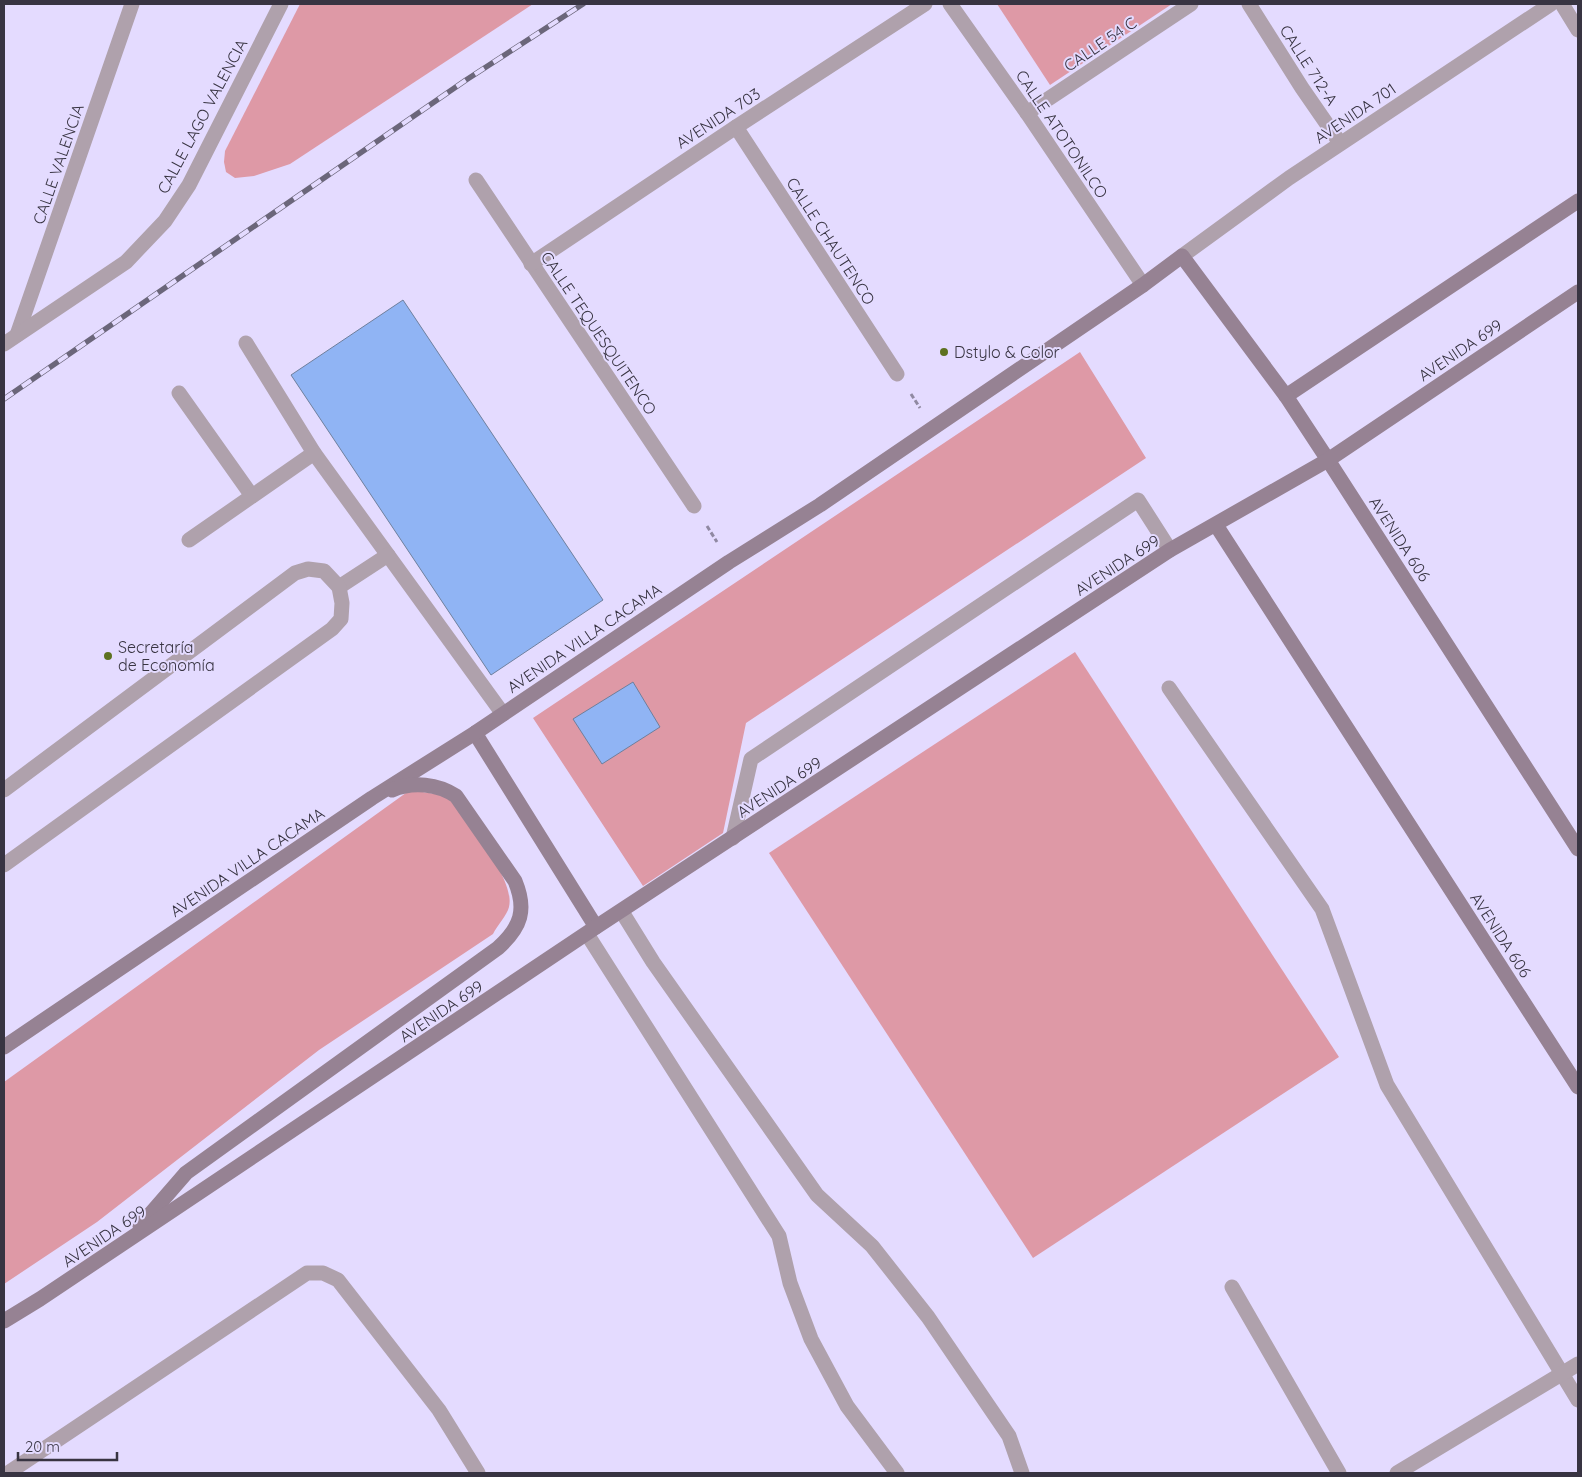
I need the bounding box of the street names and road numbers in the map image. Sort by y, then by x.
street label: CALLE 54 C [1060,12,1140,76]
street label: CALLE 712-A [1276,21,1342,109]
street label: CALLE LAGO VALENCIA [153,35,251,197]
street label: CALLE ATOTONILCO [1012,66,1112,202]
street label: AVENIDA 701 [1310,78,1400,148]
street label: AVENIDA 703 [672,83,764,153]
street label: CALLE VALENCIA [28,101,88,227]
street label: CALLE CHAUTENCO [782,174,880,308]
street label: CALLE TEQUESQUITENCO [537,247,661,419]
street label: AVENIDA 699 [1414,315,1506,385]
street label: AVENIDA 606 [1365,493,1435,586]
street label: AVENIDA 699 [1071,530,1163,600]
street label: AVENIDA VILLA CACAMA [503,579,665,697]
street label: AVENIDA 699 [733,752,825,822]
street label: AVENIDA VILLA CACAMA [166,803,328,921]
street label: AVENIDA 606 [1466,889,1536,982]
street label: AVENIDA 699 [395,976,487,1046]
street label: AVENIDA 699 [58,1201,150,1271]

